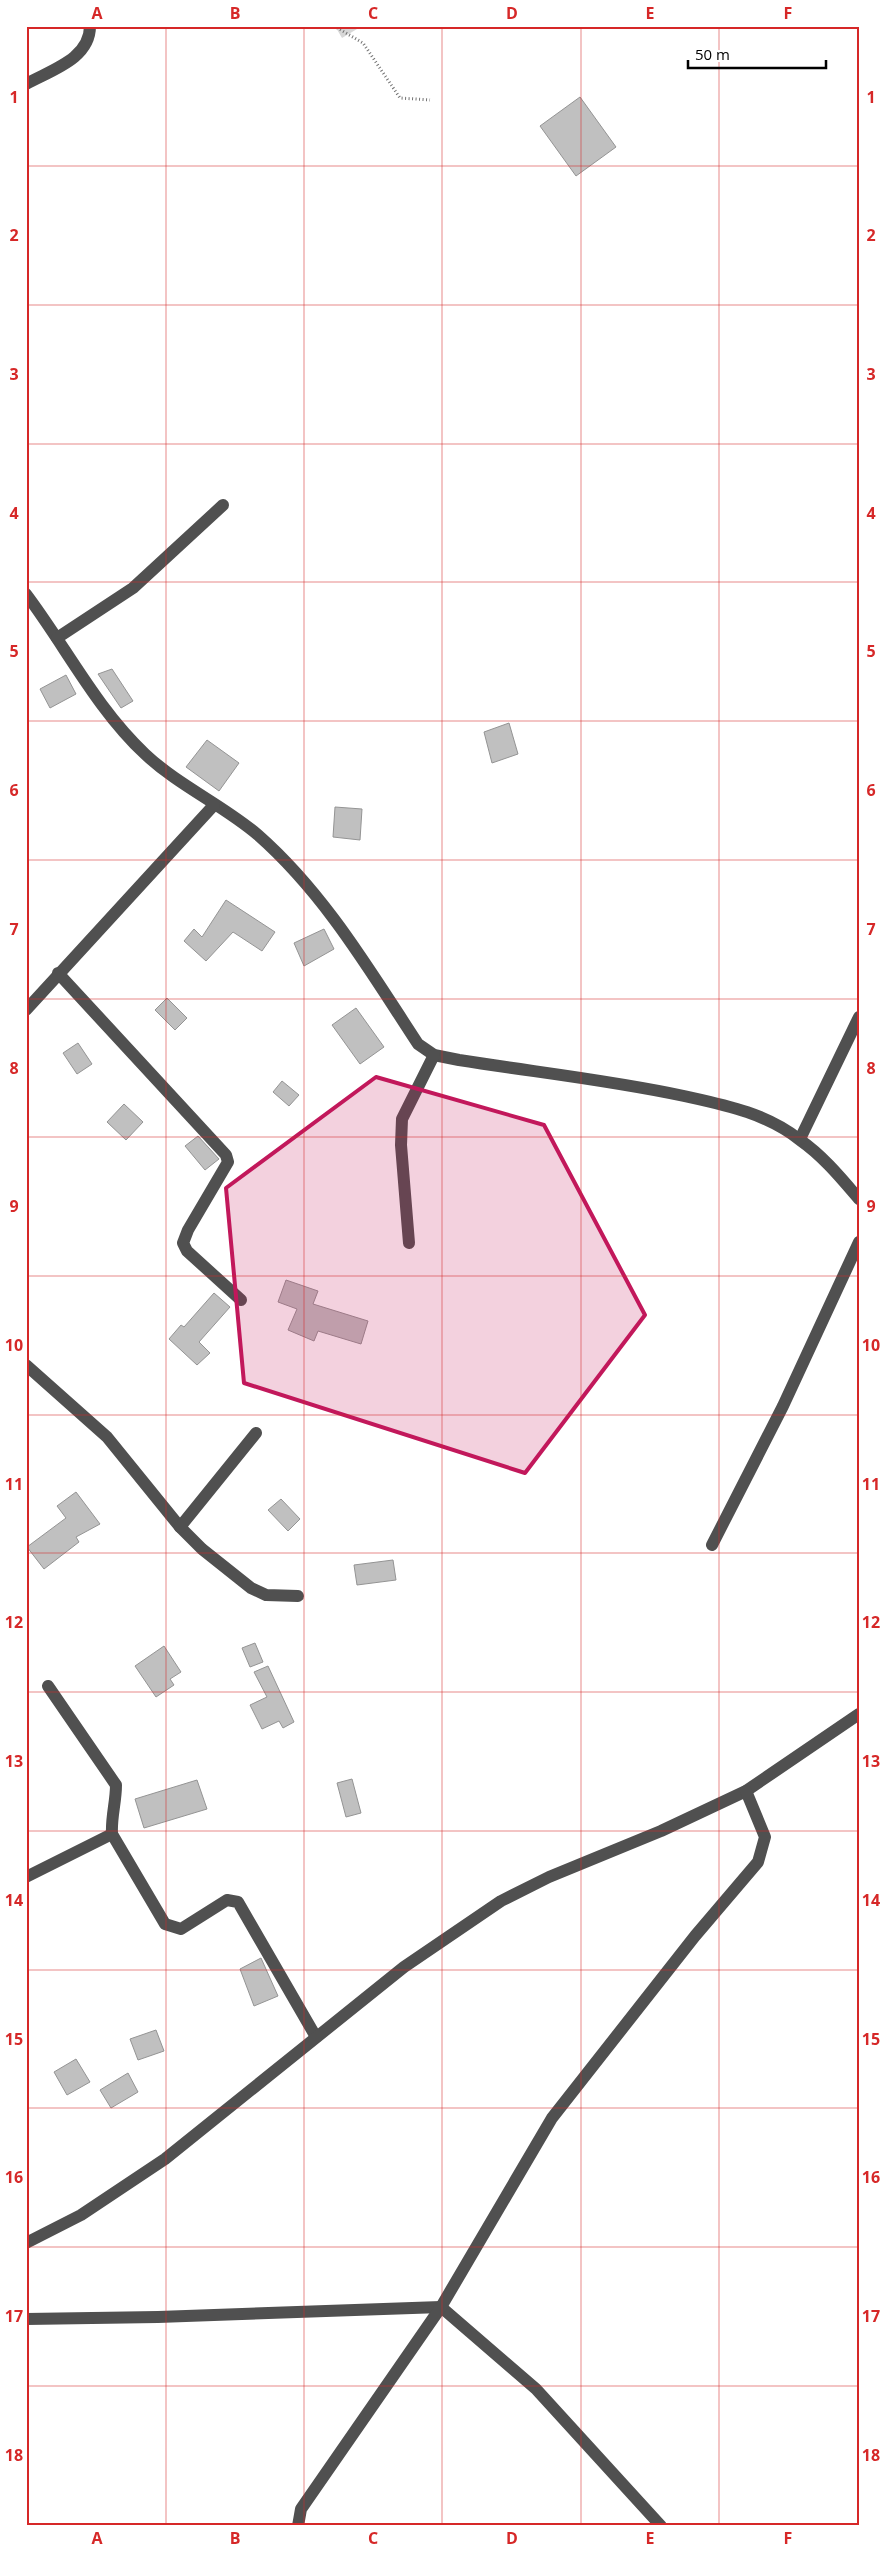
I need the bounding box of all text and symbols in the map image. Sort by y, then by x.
text: A [91,2,103,24]
text: B [230,2,240,24]
text: C [368,2,378,24]
text: D [506,2,518,24]
text: E [646,2,655,24]
text: F [784,2,792,24]
scale bar [688,38,825,70]
text: 50 m [695,44,730,64]
text: 1 [9,86,19,108]
text: 1 [866,86,876,108]
text: 2 [9,224,19,246]
text: 2 [866,224,876,246]
text: 3 [9,363,19,385]
text: 3 [866,363,876,385]
text: 4 [9,502,19,524]
text: 4 [866,502,876,524]
text: 5 [9,640,19,662]
text: 5 [866,640,876,662]
text: 6 [9,779,19,801]
text: 6 [866,779,876,801]
text: 7 [9,918,19,940]
text: 7 [866,918,876,940]
text: 8 [9,1057,19,1079]
text: 8 [866,1057,876,1079]
text: 9 [9,1195,19,1217]
text: 9 [866,1195,876,1217]
text: 10 [5,1334,23,1356]
text: 10 [862,1334,880,1356]
text: 11 [5,1473,23,1495]
text: 11 [862,1473,880,1495]
text: 12 [5,1611,23,1633]
text: 12 [862,1611,880,1633]
text: 13 [5,1750,23,1772]
text: 13 [862,1750,880,1772]
text: 14 [5,1889,23,1911]
text: 14 [862,1889,880,1911]
text: 15 [5,2028,23,2050]
text: 15 [862,2028,880,2050]
text: 16 [5,2166,23,2188]
text: 16 [862,2166,880,2188]
text: 17 [5,2305,23,2327]
text: 17 [862,2305,880,2327]
text: 18 [5,2444,23,2466]
text: 18 [862,2444,880,2466]
text: A [91,2527,103,2549]
text: B [230,2527,240,2549]
text: C [368,2527,378,2549]
text: D [506,2527,518,2549]
text: E [646,2527,655,2549]
text: F [784,2527,792,2549]

